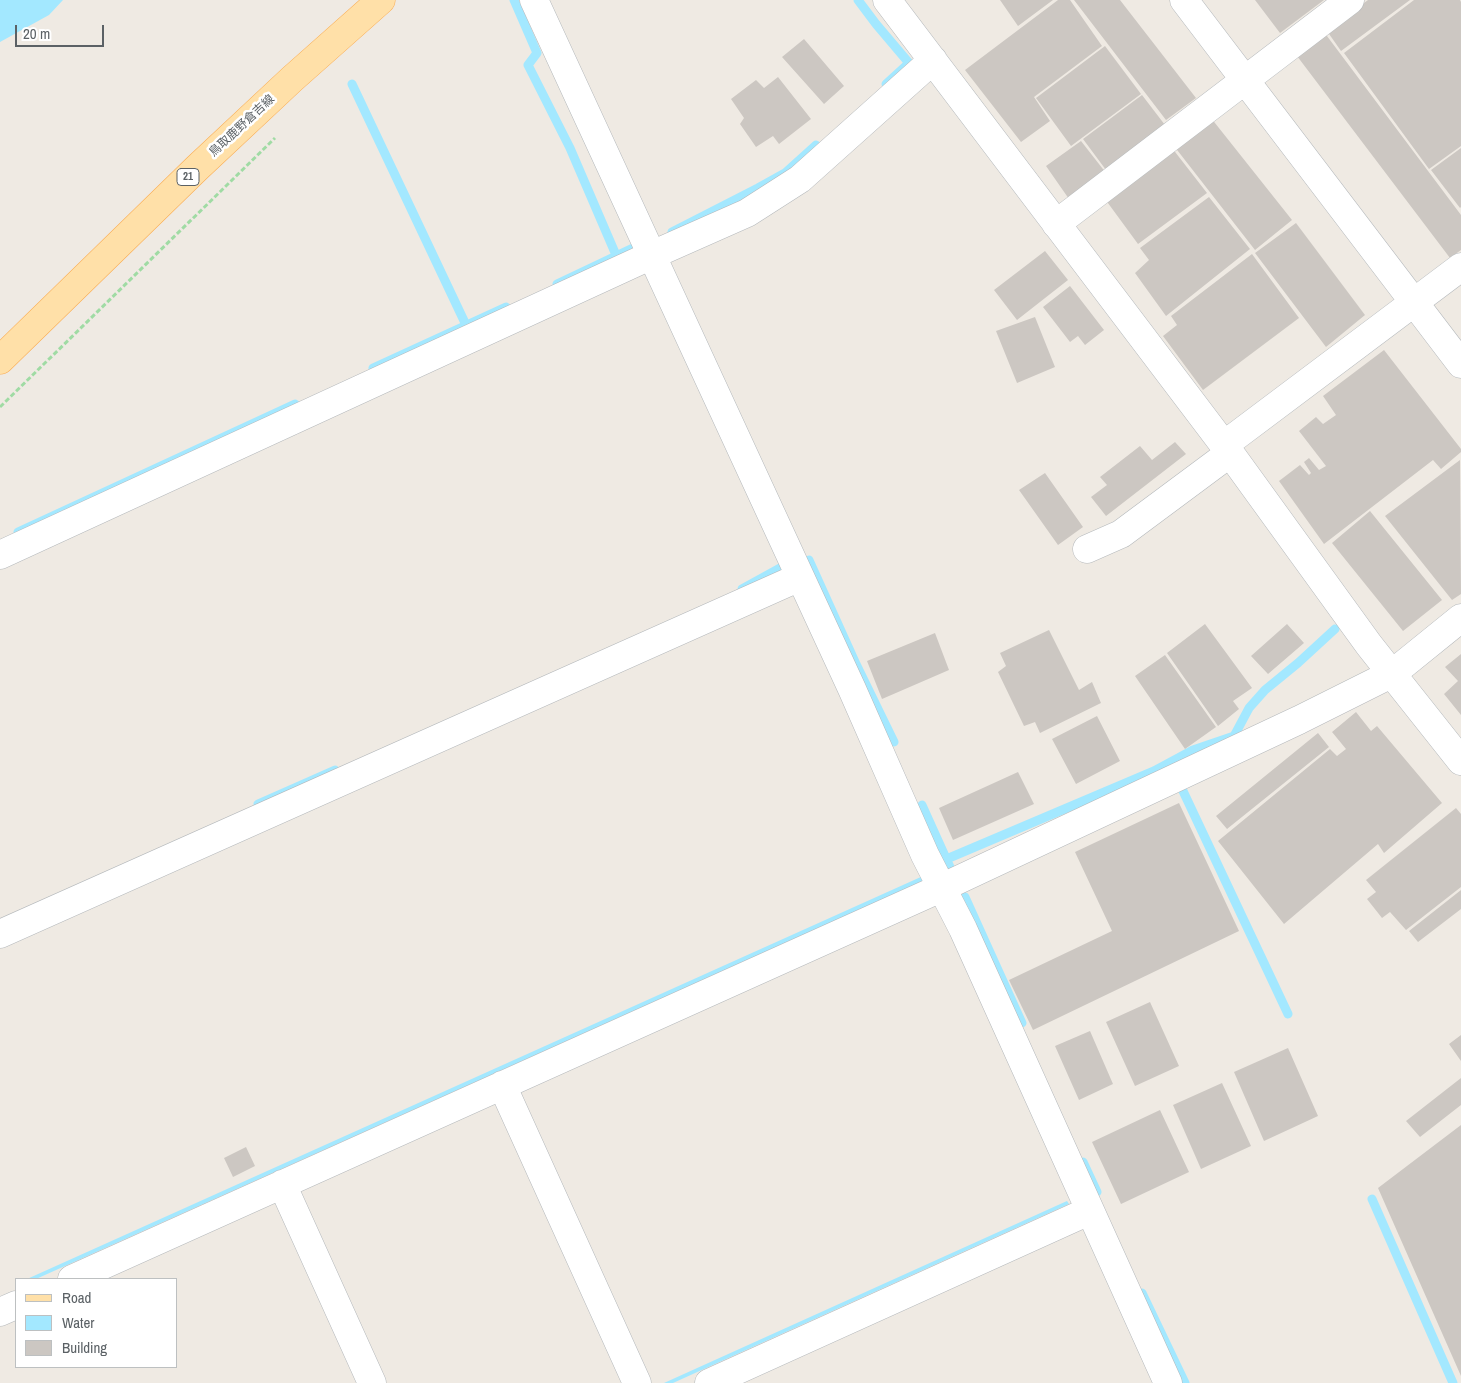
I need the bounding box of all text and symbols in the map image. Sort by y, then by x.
scale bar [18,15,106,47]
text: 20 m [23,23,50,44]
street label: 鳥取鹿野倉吉線 [206,92,278,160]
road number: 21 [177,168,199,186]
legend [15,1278,178,1368]
text: Road [62,1287,91,1308]
text: Water [62,1312,94,1333]
text: Building [62,1337,107,1358]

